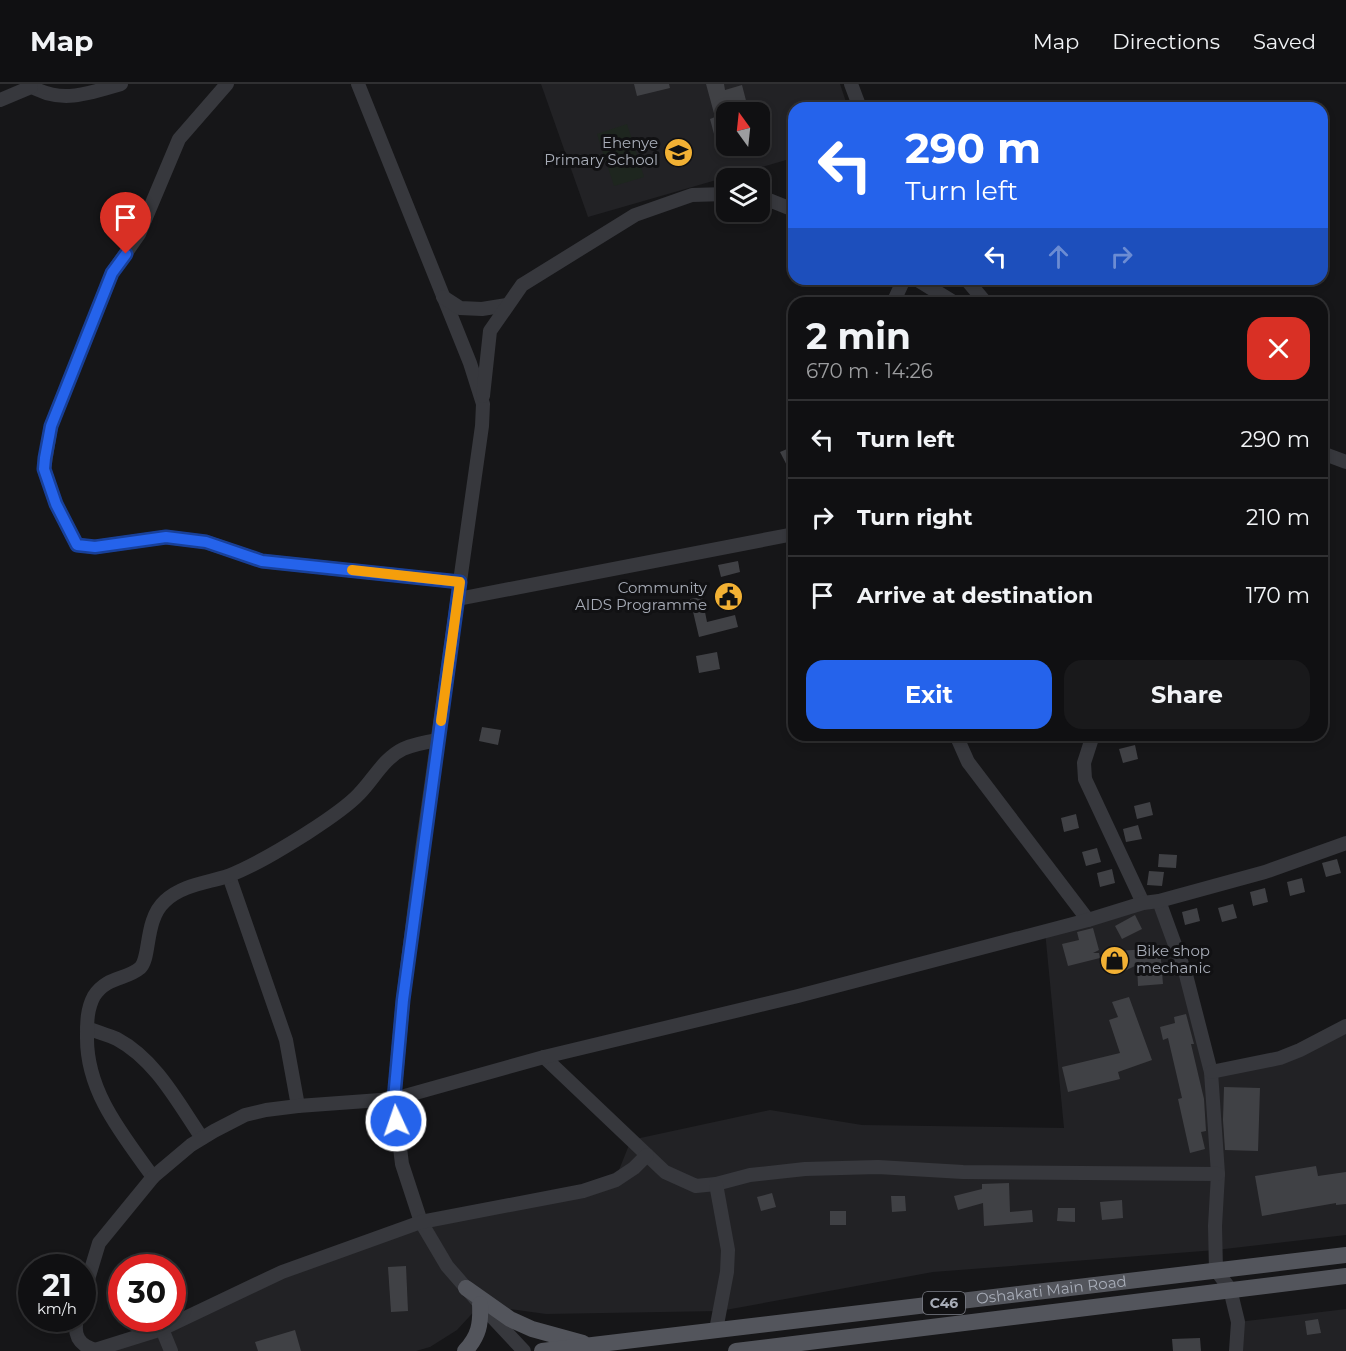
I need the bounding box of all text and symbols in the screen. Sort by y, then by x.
text: Map [30,24,93,58]
text: Map [1033,29,1079,54]
text: Directions [1112,29,1220,54]
text: Saved [1253,29,1316,54]
north arrow [716,102,770,156]
map controls [716,102,770,222]
text: 290 m [905,122,1041,174]
icon: left [806,126,884,204]
place label: Ehenye Primary School [544,133,658,169]
school or university icon: Ehenye Primary School [663,136,695,168]
button: layers [716,168,770,222]
text: Turn left [905,174,1018,207]
pin [100,192,151,254]
icon: arrive [109,201,142,234]
icon: left [979,240,1012,273]
icon: ahead [1042,240,1075,273]
icon: right [1105,240,1138,273]
text: 2 min [806,314,911,358]
button: close [1247,317,1310,380]
text: 670 m · 14:26 [806,359,933,383]
icon: left [806,423,839,456]
text: Turn left [857,426,955,453]
text: 290 m [1240,426,1310,453]
icon: right [806,501,839,534]
text: Turn right [857,504,972,531]
text: 210 m [1246,504,1310,531]
place label: Community AIDS Programme [575,578,708,614]
icon: arrive [806,579,839,612]
public building icon: Community AIDS Programme [712,581,744,613]
text: Arrive at destination [857,582,1093,609]
text: 170 m [1246,582,1310,609]
button: Exit [806,660,1052,729]
button: Share [1064,660,1310,729]
place label: Bike shop mechanic [1136,941,1211,977]
shop icon: Bike shop mechanic [1099,944,1131,976]
position arrow [364,1089,428,1153]
speed limit sign: 30 [108,1254,186,1332]
text: 21 [42,1267,72,1304]
street label: Oshakati Main Road [975,1271,1128,1308]
road number: C46 [923,1292,965,1314]
text: km/h [37,1299,77,1318]

